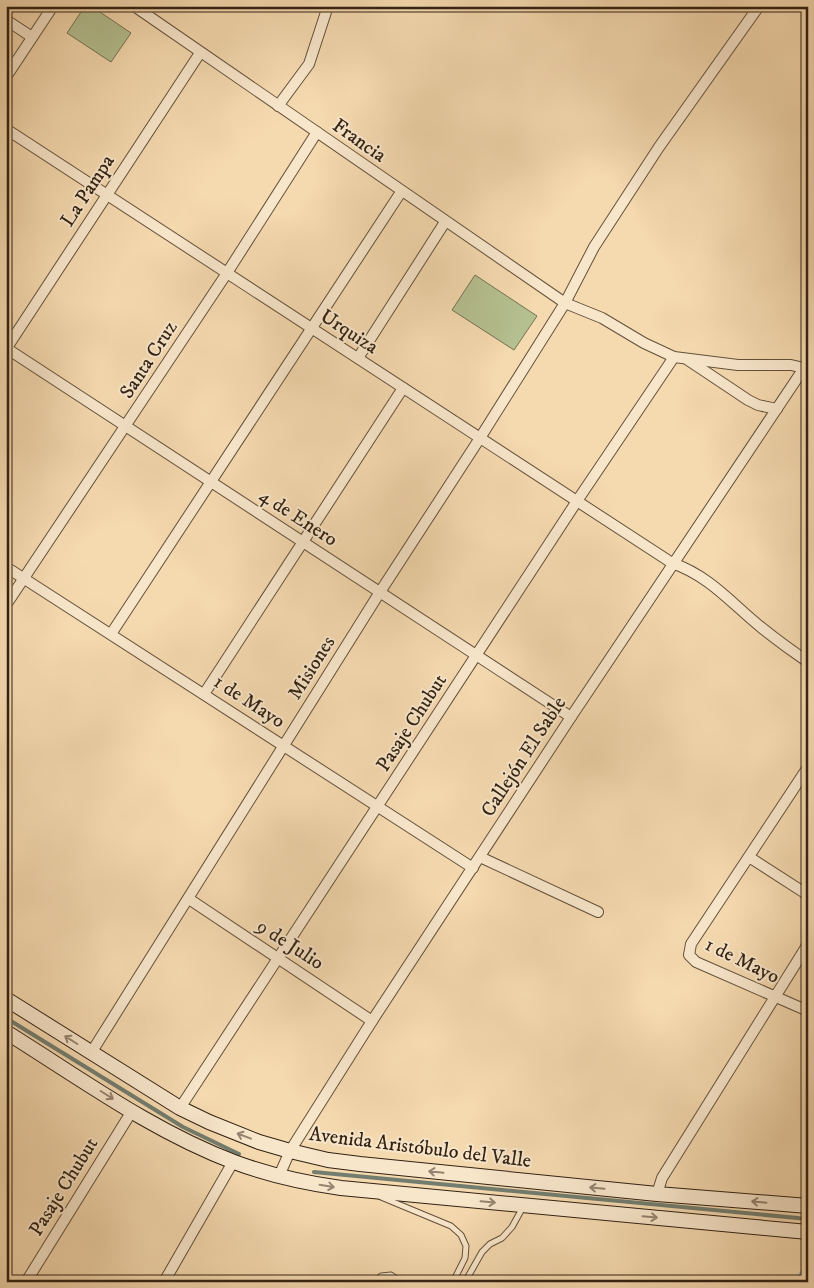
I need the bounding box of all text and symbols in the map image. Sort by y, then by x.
street label: Francia [327,114,391,169]
street label: La Pampa [55,150,121,232]
street label: Urquiza [315,304,383,360]
street label: Santa Cruz [115,316,183,403]
street label: 4 de Enero [254,483,342,553]
street label: Misiones [283,631,341,704]
street label: Pasaje Chubut [371,669,453,777]
street label: 1 de Mayo [209,670,289,734]
street label: Callejón El Sable [476,692,572,822]
street label: 9 de Julio [251,914,328,976]
street label: 1 de Mayo [701,932,783,990]
one-way arrow [65,1035,79,1045]
one-way arrow [99,1090,113,1100]
street label: Avenida Aristóbulo del Valle [308,1122,532,1174]
one-way arrow [236,1131,252,1140]
street label: Pasaje Chubut [24,1133,104,1241]
one-way arrow [428,1167,444,1177]
one-way arrow [318,1181,334,1191]
one-way arrow [590,1183,606,1193]
one-way arrow [480,1197,496,1207]
one-way arrow [751,1197,767,1207]
one-way arrow [642,1212,658,1222]

